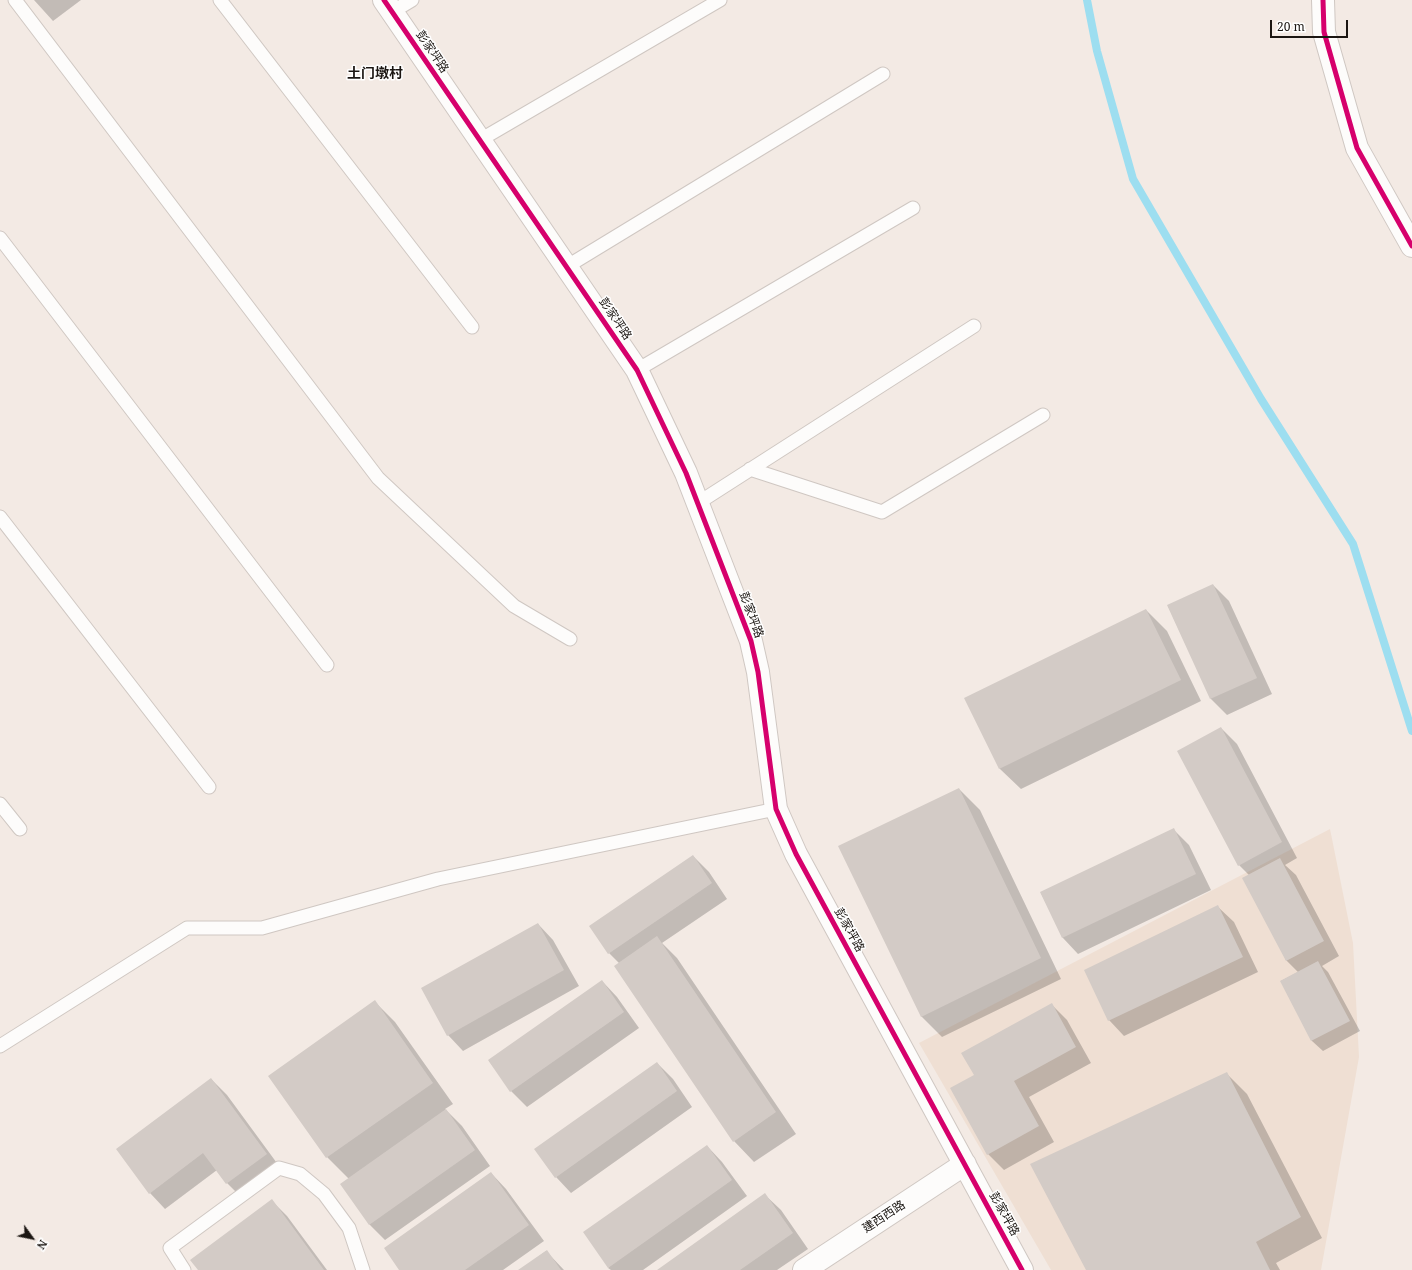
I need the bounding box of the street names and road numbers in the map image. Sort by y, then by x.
street label: 彭家坪路 [413,28,451,76]
street label: 彭家坪路 [596,295,634,343]
street label: 彭家坪路 [736,590,766,640]
street label: 彭家坪路 [831,906,867,954]
street label: 彭家坪路 [986,1190,1022,1238]
street label: 建西西路 [860,1198,908,1236]

